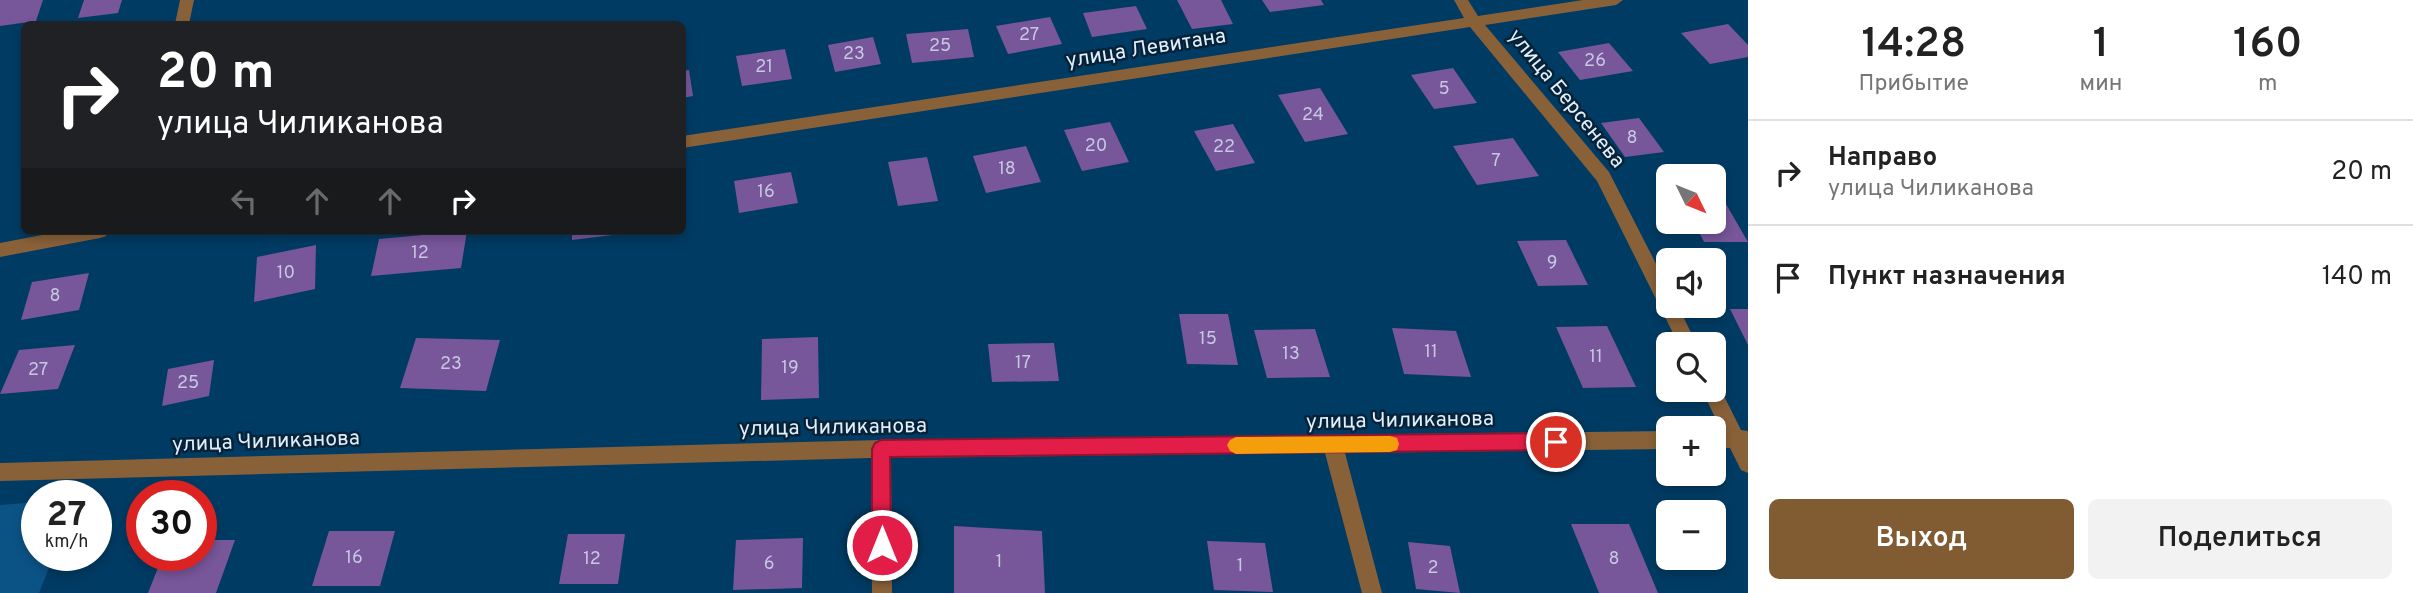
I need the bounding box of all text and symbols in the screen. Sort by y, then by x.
text: 14:28 [1861,19,1966,72]
text: 1 [2093,19,2109,72]
text: 160 [2233,19,2302,72]
street label: улица Левитана [1064,23,1228,75]
house number: 27 [1019,24,1039,47]
street label: улица Берсенева [1502,24,1630,174]
house number: 25 [929,35,951,58]
house number: 23 [843,43,865,66]
text: 20 m [157,44,274,106]
icon: right [42,49,133,140]
house number: 26 [1584,50,1606,73]
house number: 21 [755,56,773,79]
text: Прибытие [1859,70,1969,99]
text: мин [2079,70,2122,99]
text: m [2258,70,2277,99]
house number: 5 [1438,78,1450,101]
house number: 24 [1302,104,1324,127]
text: улица Чиликанова [157,105,444,145]
house number: 8 [1627,127,1638,150]
house number: 20 [1085,135,1107,158]
house number: 22 [1213,136,1235,159]
text: Направо [1828,142,1937,175]
house number: 7 [1491,150,1501,173]
icon: right [1769,154,1807,192]
text: 20 m [2331,156,2392,189]
house number: 18 [998,158,1016,181]
north arrow [1656,164,1726,234]
map controls [1656,164,1726,570]
text: улица Чиликанова [1828,175,2034,204]
house number: 16 [757,181,775,204]
icon: left [225,182,263,220]
icon: ahead [298,182,336,220]
icon: ahead [371,182,409,220]
icon: right [444,182,482,220]
house number: 12 [411,242,429,265]
button: sound [1656,248,1726,318]
house number: 9 [1547,252,1557,275]
icon: arrive [1769,259,1807,297]
text: Пункт назначения [1828,261,2066,294]
text: 140 m [2322,261,2392,294]
house number: 10 [277,262,295,285]
house number: 8 [50,285,61,308]
house number: 15 [1199,328,1217,351]
button: search [1656,332,1726,402]
house number: 11 [1424,341,1438,364]
house number: 13 [1282,343,1300,366]
house number: 11 [1589,346,1603,369]
house number: 17 [1015,352,1031,375]
house number: 23 [440,353,462,376]
house number: 19 [781,357,799,380]
house number: 27 [28,359,48,382]
house number: 25 [177,372,199,395]
street label: улица Чиликанова [1306,406,1494,436]
pin [1526,412,1586,472]
street label: улица Чиликанова [739,413,927,443]
button: + [1656,416,1726,486]
icon: arrive [1537,423,1575,461]
street label: улица Чиликанова [172,425,360,459]
speed limit sign: 30 [126,480,217,571]
text: 27 [47,494,86,538]
button: Выход [1769,499,2074,579]
button: Поделиться [2088,499,2392,579]
button: − [1656,500,1726,570]
position arrow [845,508,919,582]
text: km/h [45,531,88,554]
house number: 16 [345,547,363,570]
house number: 12 [583,548,601,571]
house number: 8 [1609,548,1620,571]
house number: 1 [996,551,1002,574]
house number: 6 [764,553,774,576]
house number: 1 [1237,555,1243,578]
house number: 2 [1427,557,1439,580]

